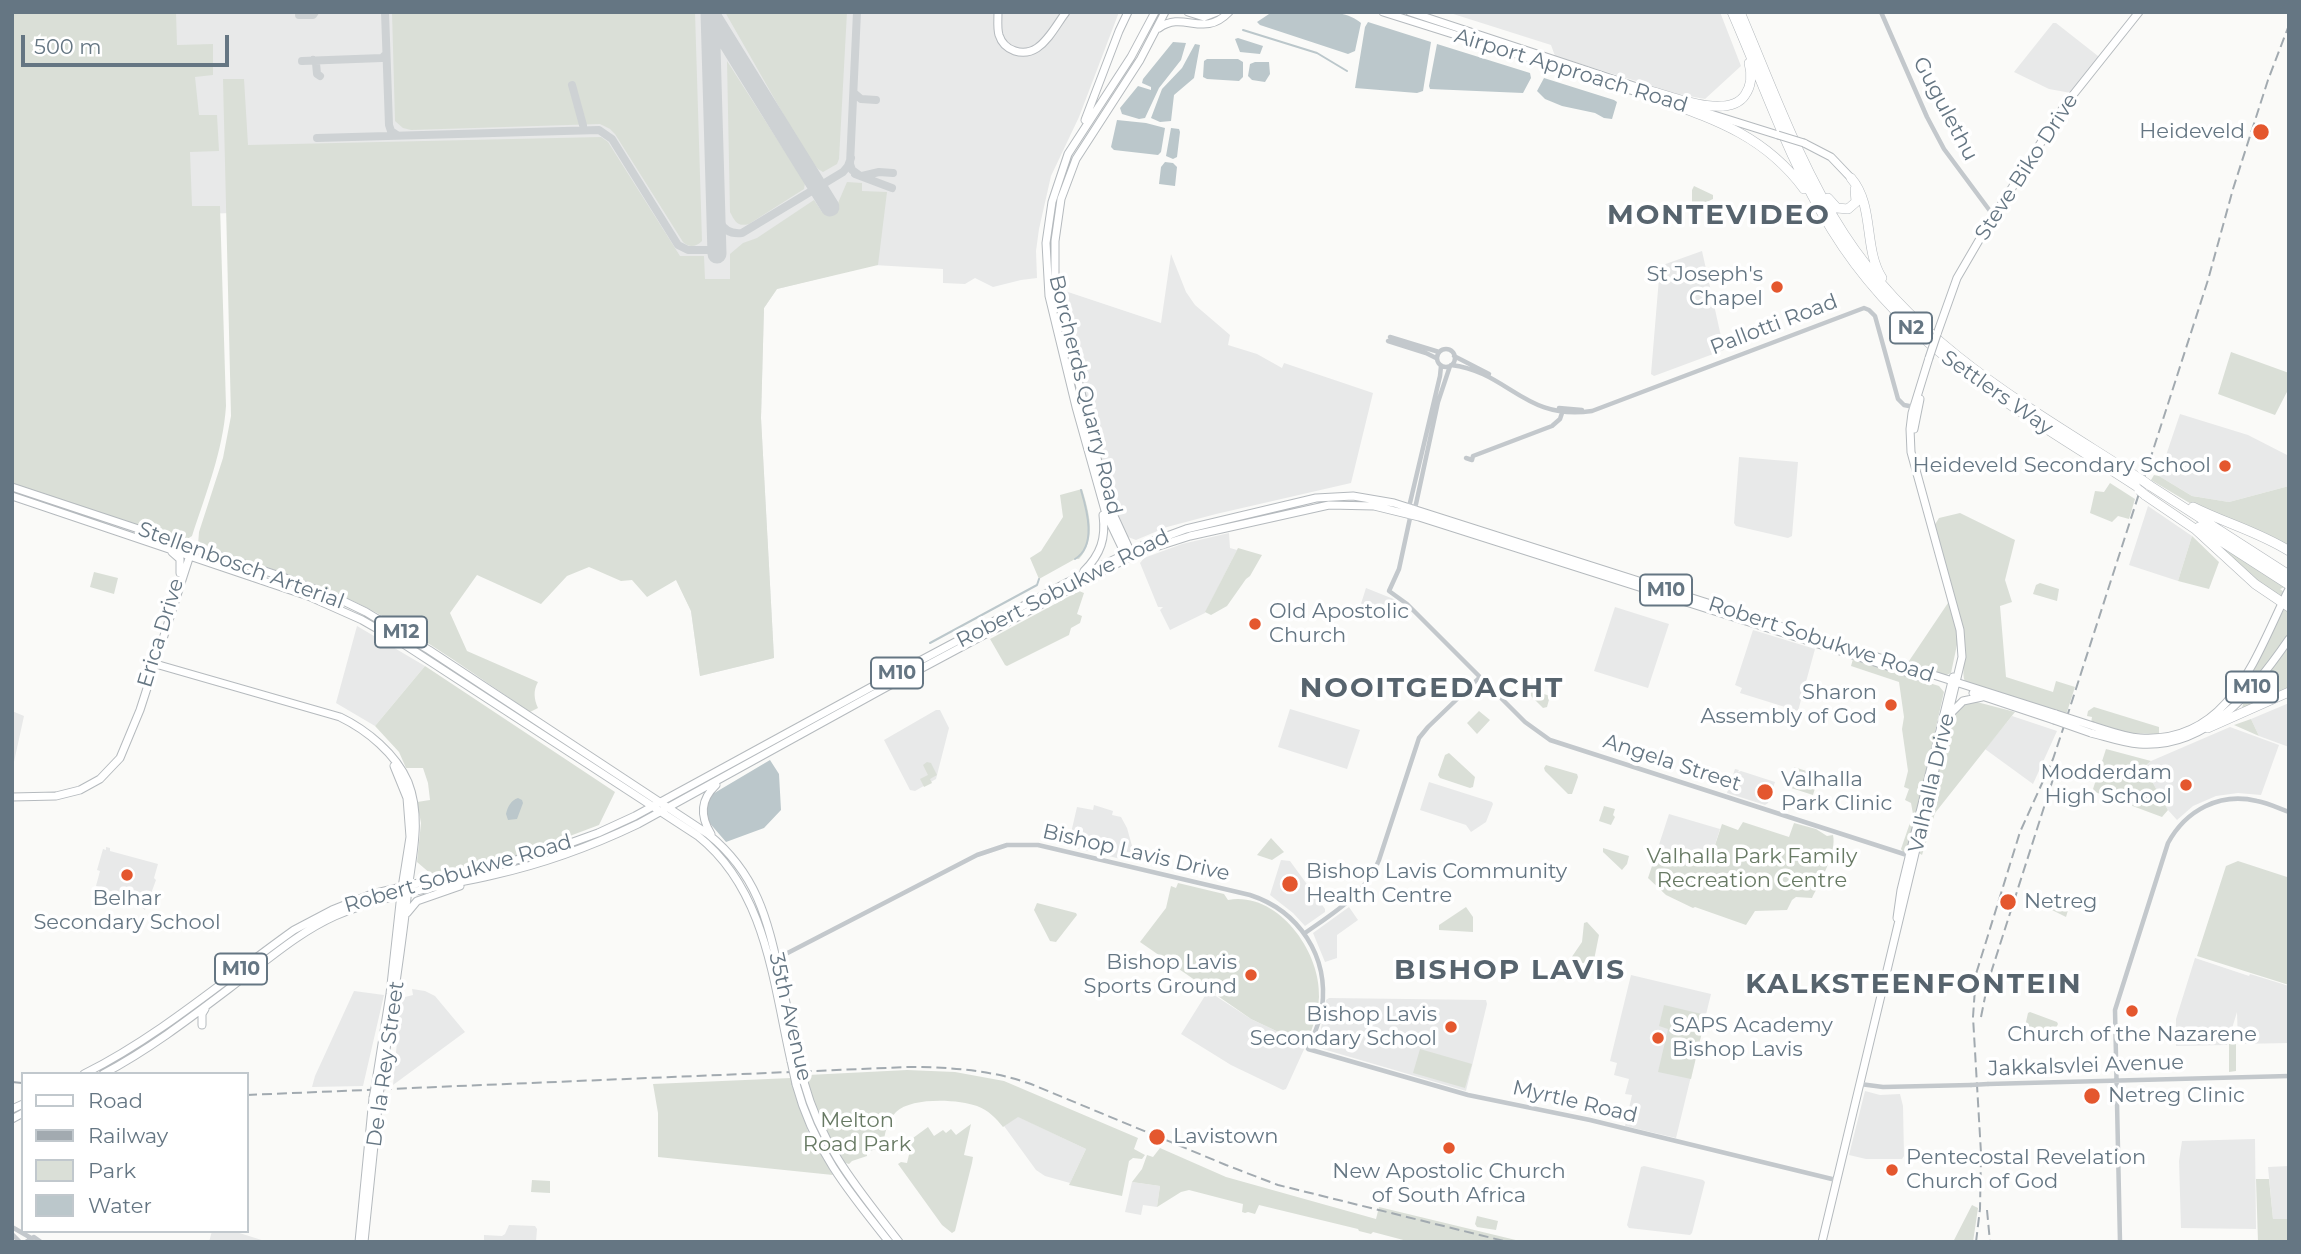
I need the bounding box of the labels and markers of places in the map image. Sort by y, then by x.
place label: Heideveld [2139,119,2245,145]
marker: Heideveld [2251,122,2271,142]
place label: St Joseph's Chapel [1647,262,1763,312]
marker: St Joseph's Chapel [1769,279,1785,295]
place label: Heideveld Secondary School [1913,453,2211,479]
marker: Heideveld Secondary School [2217,458,2233,474]
place label: Old Apostolic Church [1269,599,1409,649]
marker: Old Apostolic Church [1247,616,1263,632]
place label: Sharon Assembly of God [1700,680,1877,730]
marker: Sharon Assembly of God [1883,697,1899,713]
place label: Modderdam High School [2041,760,2172,810]
place label: Valhalla Park Clinic [1781,767,1892,817]
marker: Modderdam High School [2178,777,2194,793]
marker: Valhalla Park Clinic [1755,782,1775,802]
place label: Bishop Lavis Community Health Centre [1306,859,1567,909]
marker: Belhar Secondary School [119,867,135,883]
marker: Bishop Lavis Community Health Centre [1280,874,1300,894]
place label: Belhar Secondary School [33,886,221,936]
place label: Netreg [2024,889,2098,915]
marker: Netreg [1998,892,2018,912]
place label: Bishop Lavis Sports Ground [1084,950,1237,1000]
marker: Bishop Lavis Sports Ground [1243,967,1259,983]
place label: Bishop Lavis Secondary School [1250,1002,1437,1052]
marker: Church of the Nazarene [2124,1003,2140,1019]
place label: SAPS Academy Bishop Lavis [1672,1013,1833,1063]
marker: Bishop Lavis Secondary School [1443,1019,1459,1035]
place label: Church of the Nazarene [2007,1022,2257,1048]
marker: SAPS Academy Bishop Lavis [1650,1030,1666,1046]
place label: Netreg Clinic [2108,1083,2245,1109]
marker: Netreg Clinic [2082,1086,2102,1106]
place label: Lavistown [1173,1124,1278,1150]
marker: Lavistown [1147,1127,1167,1147]
marker: New Apostolic Church of South Africa [1441,1140,1457,1156]
place label: Pentecostal Revelation Church of God [1906,1145,2146,1195]
place label: New Apostolic Church of South Africa [1332,1159,1566,1209]
marker: Pentecostal Revelation Church of God [1884,1162,1900,1178]

